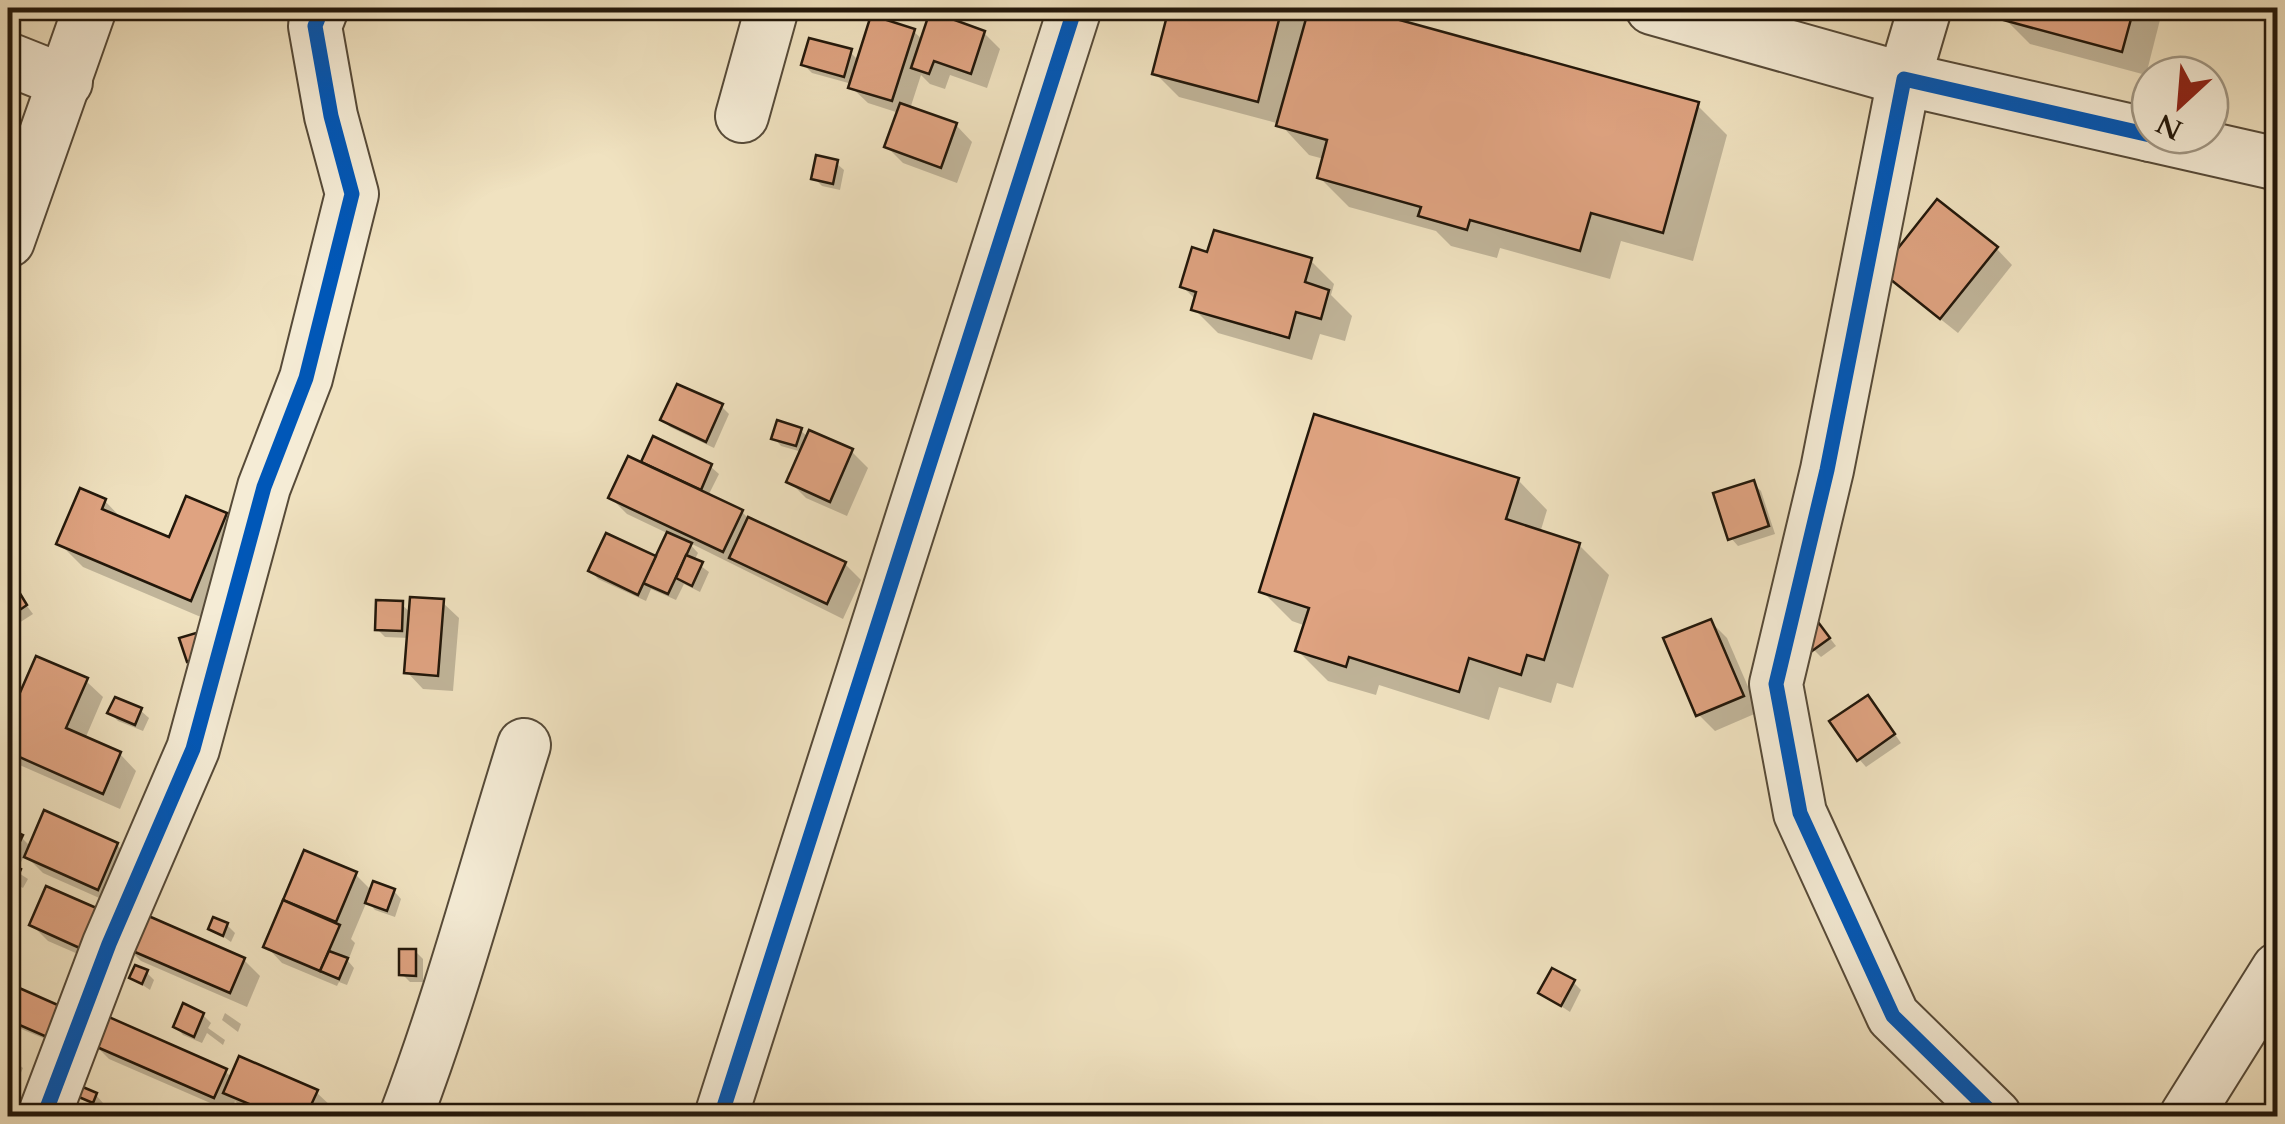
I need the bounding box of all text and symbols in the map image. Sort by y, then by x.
north arrow [2130,55,2230,155]
text: N [2150,104,2189,149]

